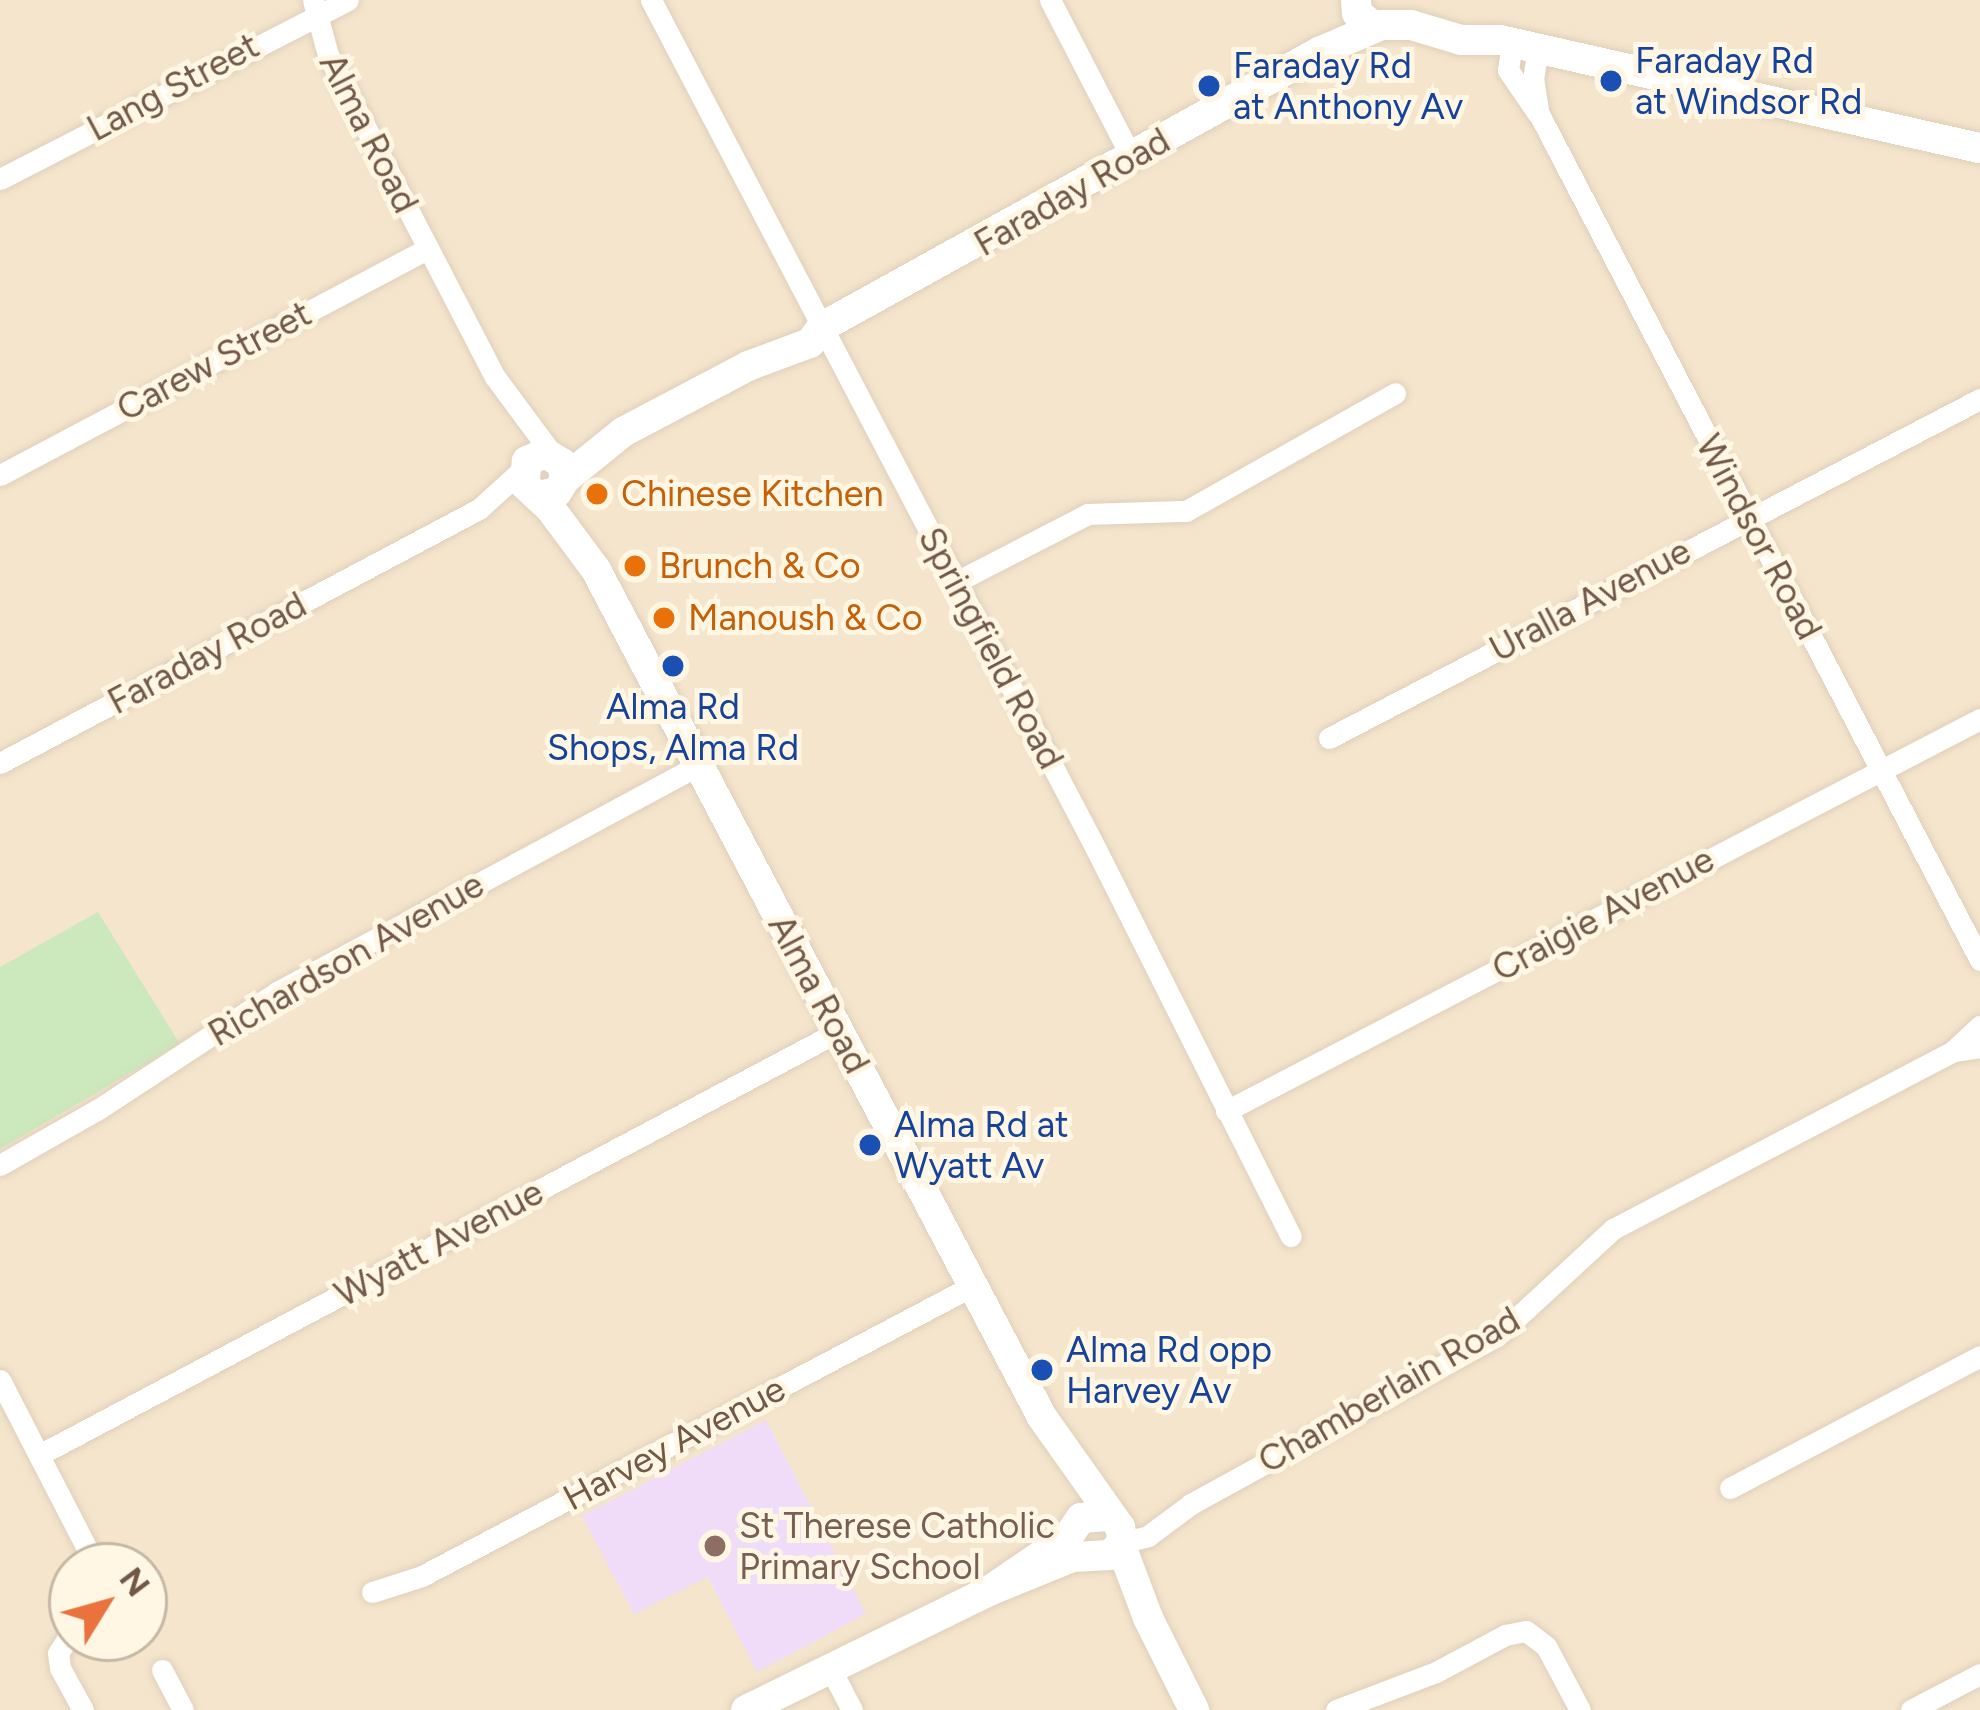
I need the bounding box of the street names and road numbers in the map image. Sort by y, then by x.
street label: Lang Street [80,24,266,150]
street label: Alma Road [310,46,428,220]
street label: Faraday Road [967,119,1177,265]
street label: Carew Street [110,292,318,430]
street label: Windsor Road [1687,427,1831,647]
street label: Springfield Road [909,520,1073,776]
street label: Uralla Avenue [1482,529,1698,671]
street label: Faraday Road [101,583,313,723]
street label: Craigie Avenue [1485,838,1721,990]
street label: Richardson Avenue [201,863,491,1055]
street label: Alma Road [759,907,879,1081]
street label: Wyatt Avenue [328,1170,550,1316]
street label: Chamberlain Road [1251,1298,1527,1482]
street label: Harvey Avenue [556,1367,792,1519]

